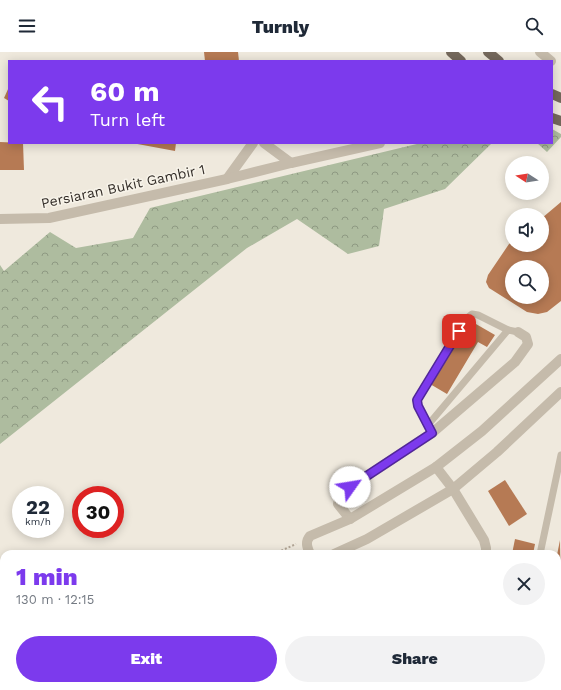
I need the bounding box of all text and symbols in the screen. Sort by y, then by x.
icon: menu [16,15,38,37]
icon: search [523,15,545,37]
text: Turnly [252,16,309,37]
text: 60 m [90,75,160,108]
icon: left [24,76,76,128]
text: Turn left [90,109,165,130]
north arrow [505,156,549,200]
map controls [505,156,549,304]
street label: Persiaran Bukit Gambir 1 [40,161,206,211]
button: sound [505,208,549,252]
button: search [505,260,549,304]
pin [442,314,476,348]
icon: arrive [448,320,470,342]
position arrow [329,466,371,508]
speed limit sign: 30 [72,486,124,538]
text: 22 [26,495,50,519]
text: km/h [25,516,51,527]
text: 1 min [16,563,78,591]
button: close [503,563,545,605]
text: 130 m · 12:15 [16,592,94,607]
button: Exit [16,636,277,682]
button: Share [285,636,545,682]

